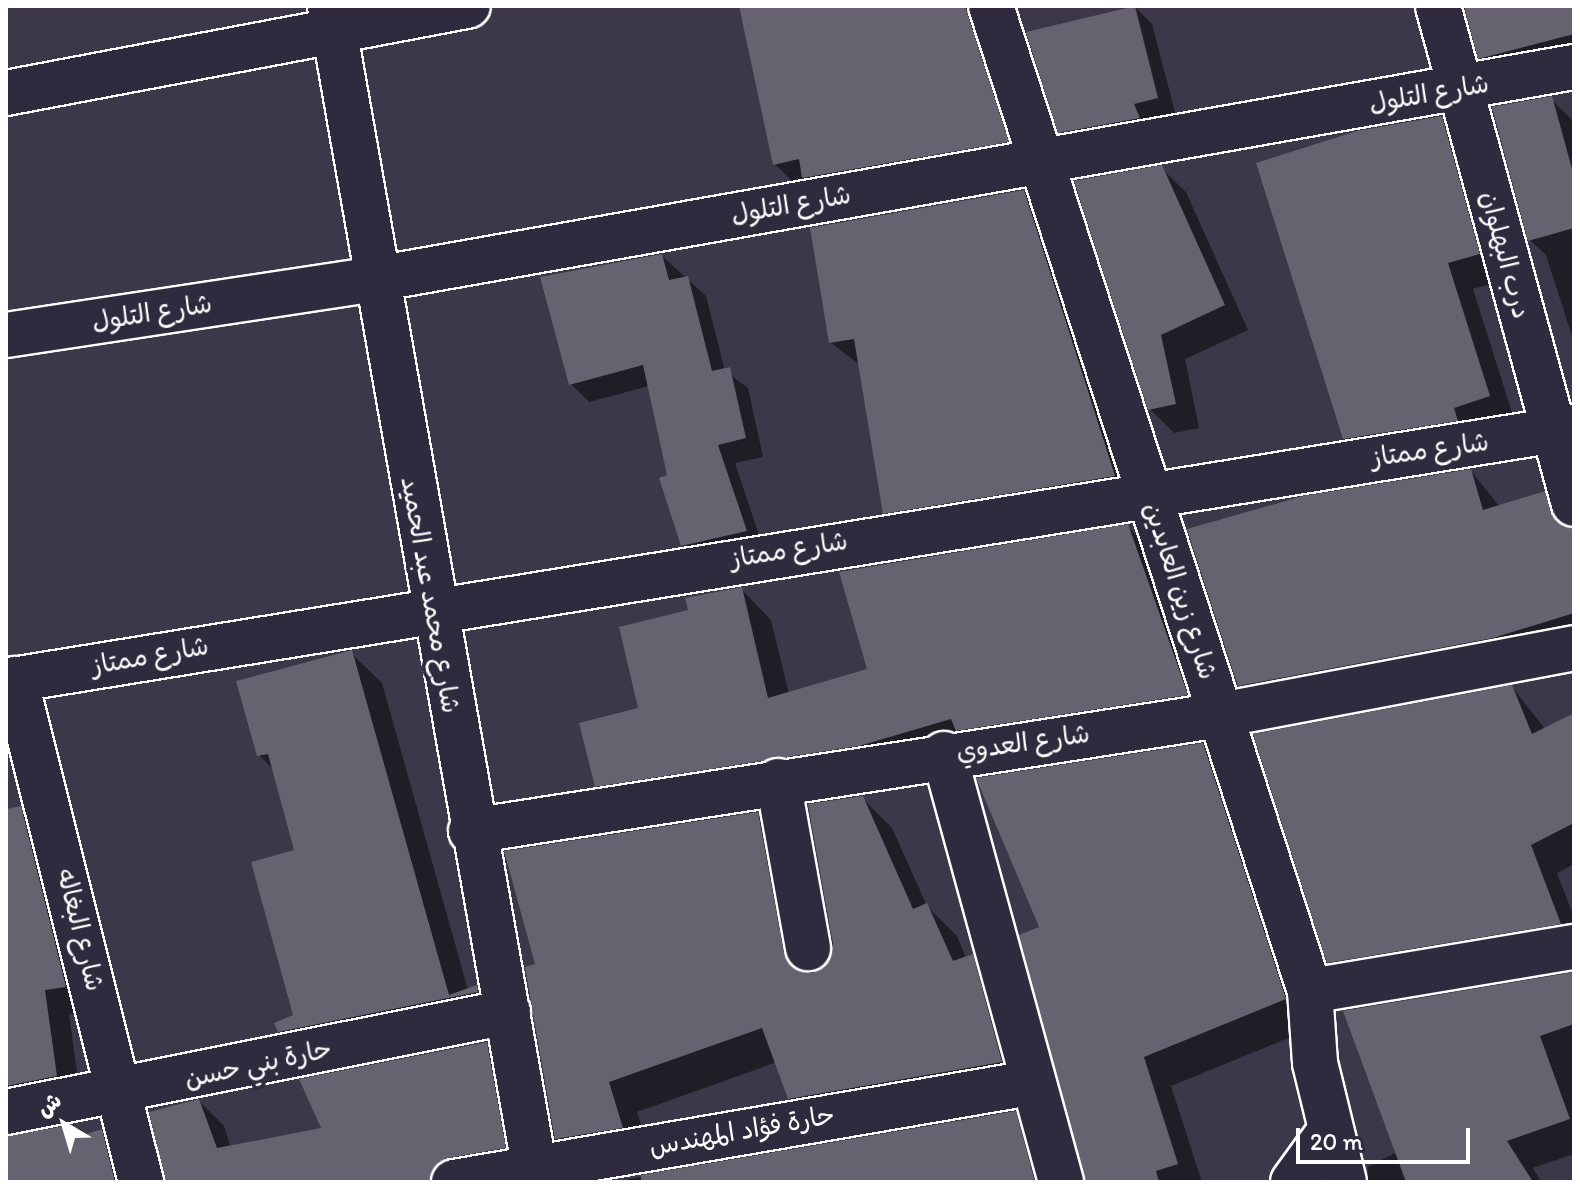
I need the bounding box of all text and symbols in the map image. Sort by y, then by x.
street label: شارع التلول [1367,68,1491,120]
street label: شارع التلول [729,179,853,231]
street label: درب البهلوان [1473,188,1537,322]
street label: شارع التلول [90,288,214,338]
street label: شارع ممتاز [1369,426,1491,474]
street label: شارع محمد عبد الحميد [394,474,466,716]
street label: شارع زين العابدين [1137,498,1223,684]
street label: شارع ممتاز [728,525,850,575]
street label: شارع ممتاز [89,630,211,682]
street label: شارع العدوي [954,718,1092,768]
street label: شارع البغاله [50,865,110,995]
street label: حارة بني حسن [182,1033,334,1095]
north arrow [24,1084,104,1164]
text: ش [31,1087,67,1123]
street label: حارة فؤاد المهندس [647,1099,837,1163]
scale bar [1300,1112,1474,1162]
text: 20 m [1310,1127,1363,1156]

